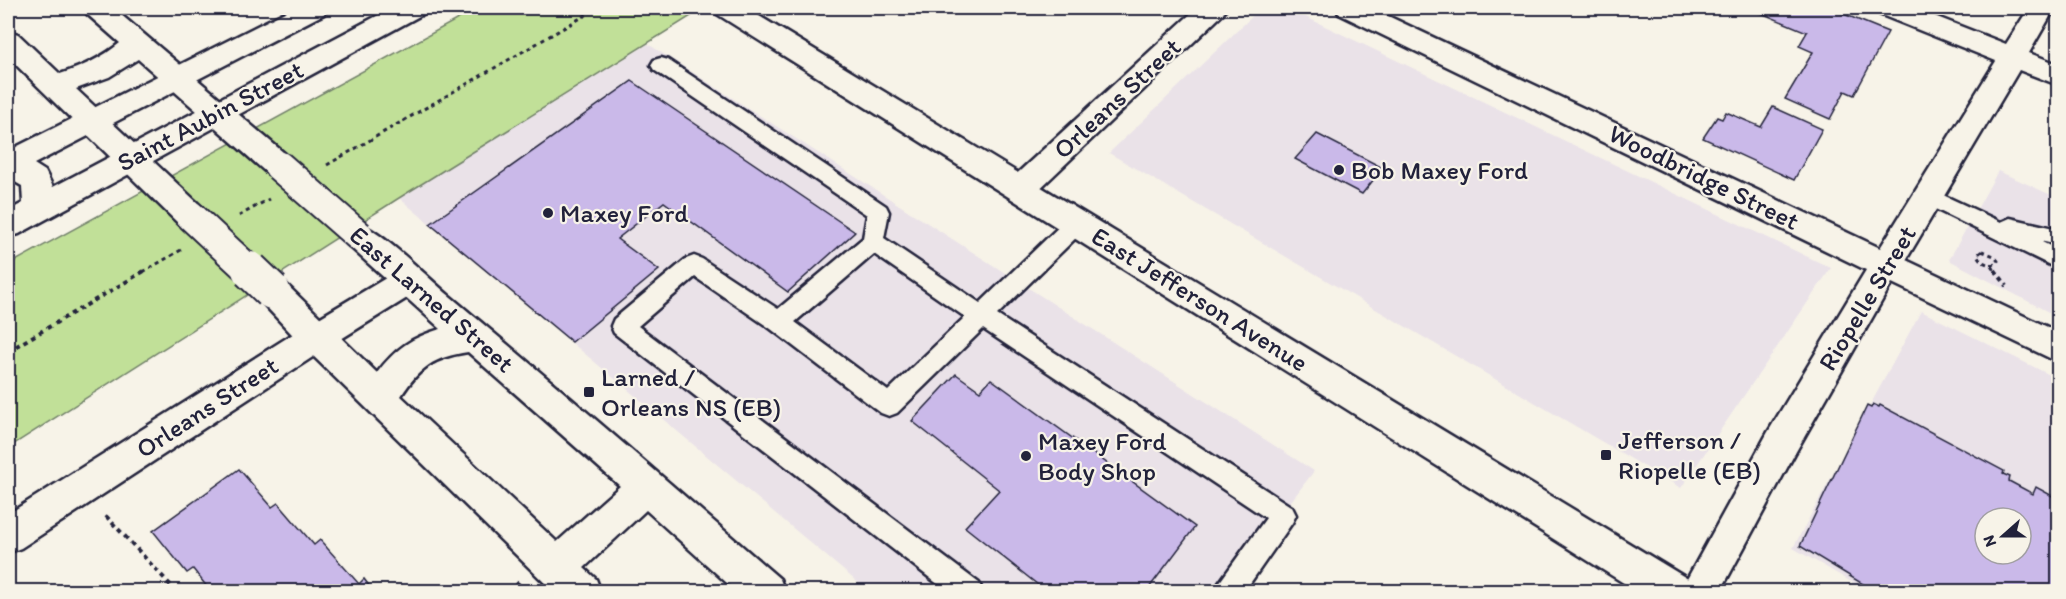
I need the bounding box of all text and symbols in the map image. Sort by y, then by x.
street label: Orleans Street [1046,31,1188,165]
street label: Saint Aubin Street [111,53,309,179]
street label: Woodbridge Street [1604,117,1805,237]
place label: Bob Maxey Ford [1351,154,1528,186]
marker: Bob Maxey Ford [1332,163,1346,177]
place label: Maxey Ford [560,197,689,229]
marker: Maxey Ford [541,206,555,220]
street label: East Larned Street [343,219,521,379]
street label: East Jefferson Avenue [1086,219,1314,379]
street label: Riopelle Street [1811,219,1923,376]
street label: Orleans Street [130,349,284,465]
place label: Larned / Orleans NS (EB) [601,361,781,423]
marker: Larned / Orleans NS (EB) [582,385,596,399]
place label: Jefferson / Riopelle (EB) [1618,424,1761,486]
place label: Maxey Ford Body Shop [1038,425,1167,487]
marker: Jefferson / Riopelle (EB) [1599,448,1613,462]
marker: Maxey Ford Body Shop [1019,449,1033,463]
north arrow [1973,506,2033,566]
text: N [1979,533,2000,550]

